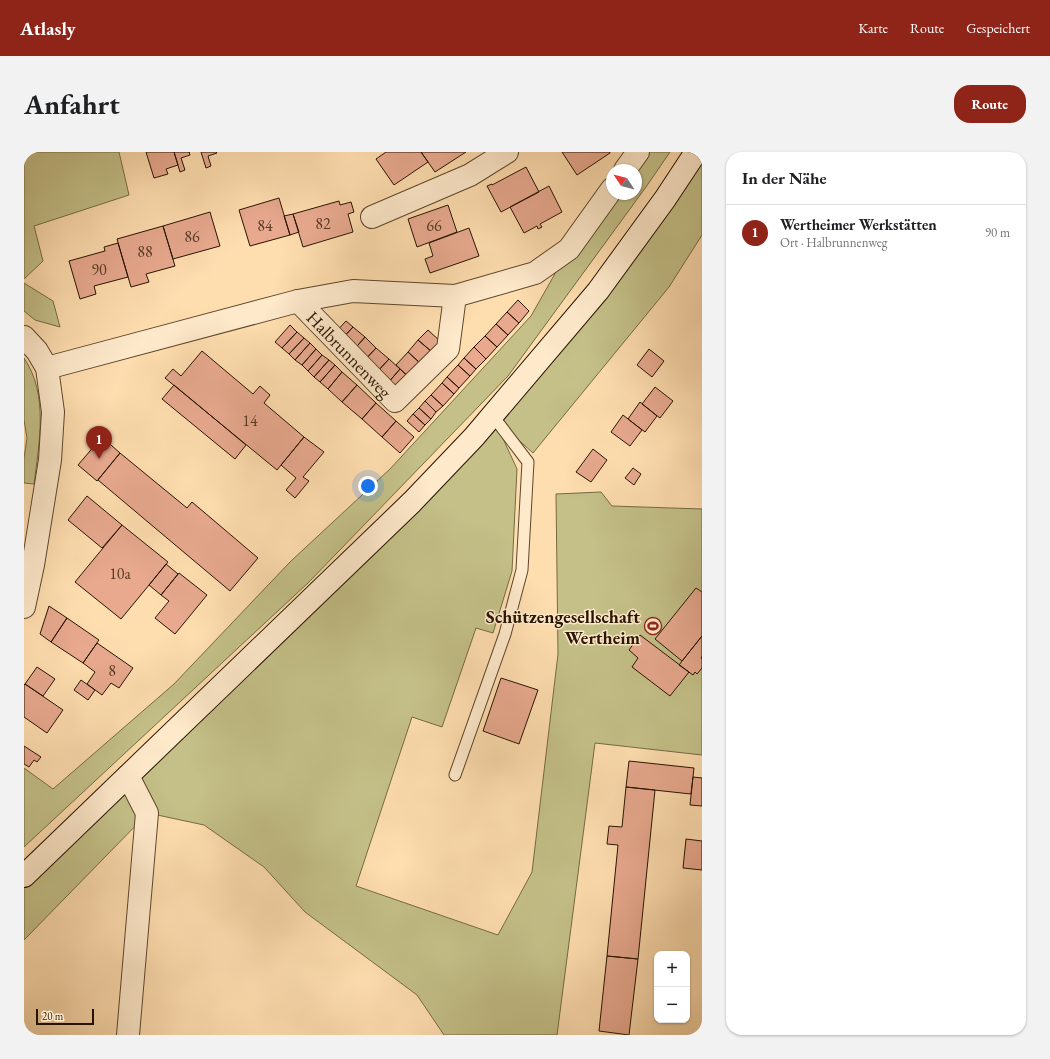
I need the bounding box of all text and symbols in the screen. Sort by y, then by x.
text: Atlasly [20,16,76,41]
text: Karte [858,19,888,37]
text: Route [910,19,944,37]
text: Gespeichert [966,19,1030,37]
button: Route [954,85,1026,123]
text: Anfahrt [24,86,120,122]
north arrow [606,164,642,200]
text: In der Nähe [742,167,827,189]
house number: 82 [315,213,331,234]
house number: 84 [257,215,273,236]
house number: 66 [426,215,442,236]
text: Wertheimer Werkstätten [780,215,937,234]
text: 1 [752,224,758,241]
text: 90 m [985,224,1010,241]
house number: 86 [184,226,200,247]
text: Ort · Halbrunnenweg [780,234,888,251]
house number: 88 [137,241,153,262]
house number: 90 [91,259,107,280]
street label: Halbrunnenweg [302,306,397,403]
house number: 14 [242,410,258,431]
pin: 1 [86,426,112,459]
your location [358,476,378,496]
house number: 10a [109,563,131,584]
place label: Schützengesellschaft Wertheim [486,605,640,649]
sports icon: Schützengesellschaft Wertheim [643,616,663,636]
house number: 8 [108,660,116,681]
map controls [654,951,690,1023]
button: + [654,951,690,987]
button: − [654,987,690,1023]
scale bar [36,1007,94,1026]
text: 20 m [42,1009,63,1023]

